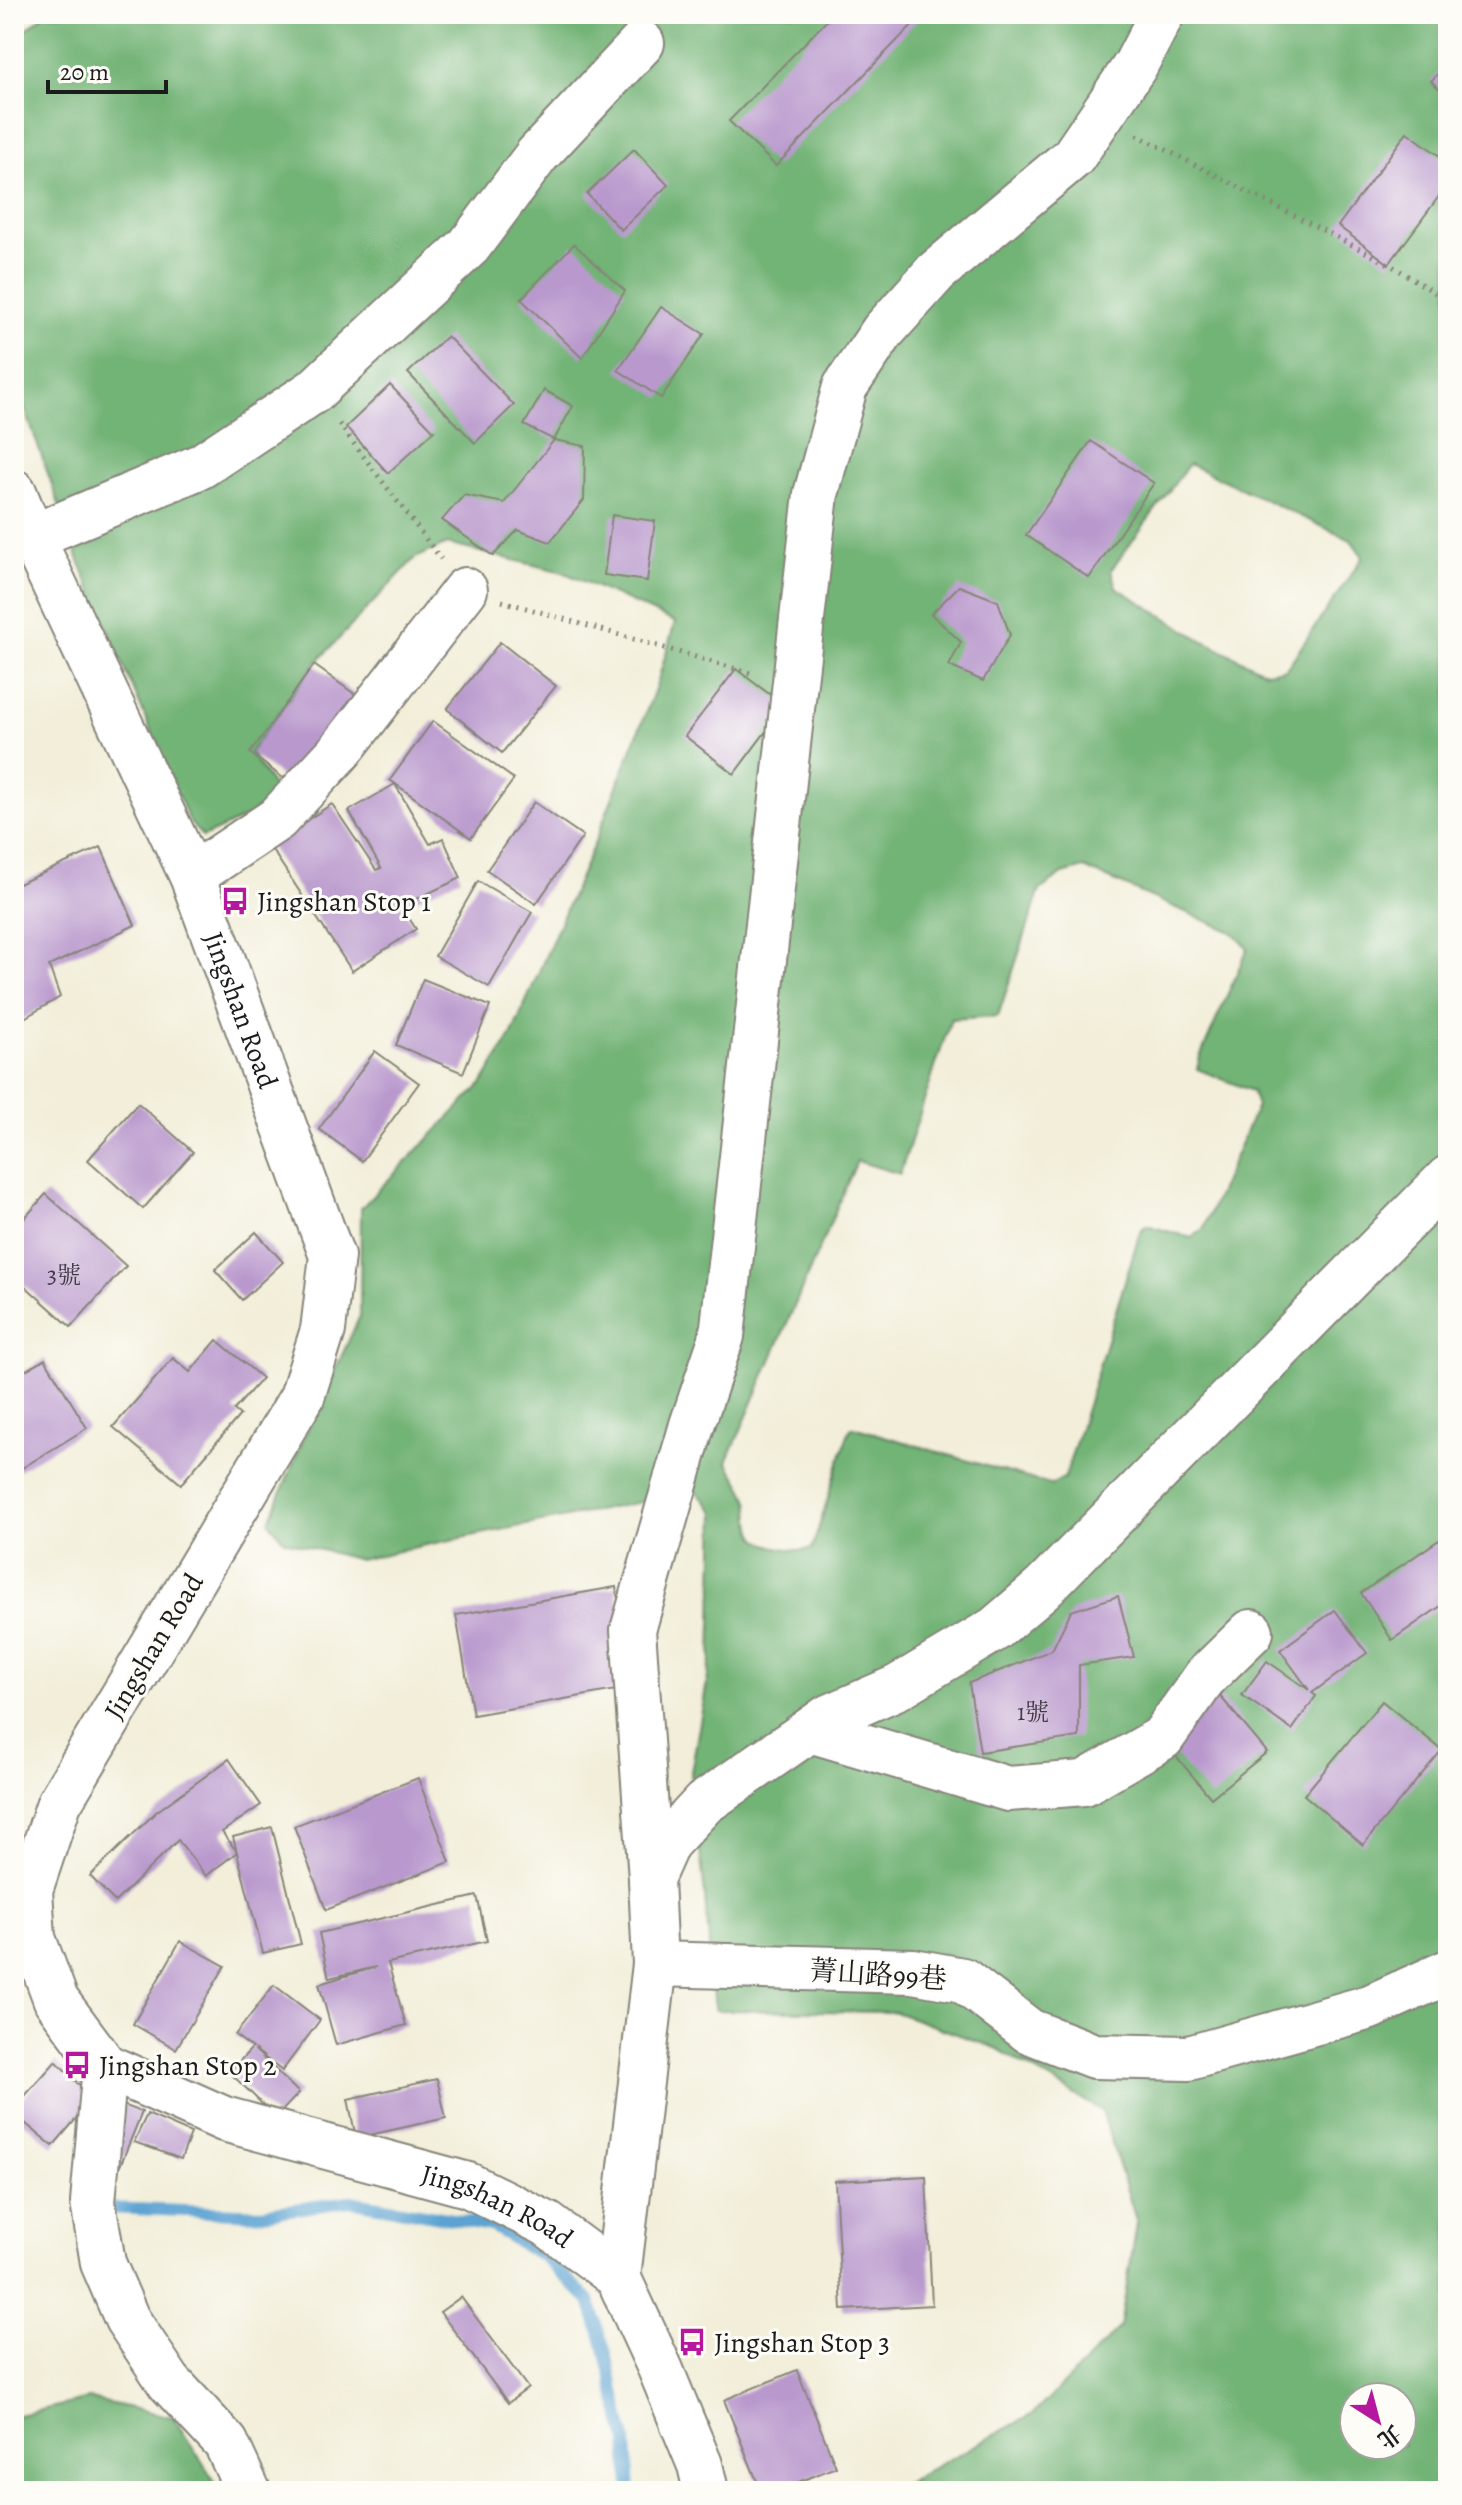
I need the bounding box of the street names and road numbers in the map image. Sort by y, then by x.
street label: Jingshan Road [194,927,287,1095]
street label: Jingshan Road [95,1565,213,1727]
street label: 菁山路99巷 [808,1951,948,1999]
street label: Jingshan Road [417,2155,582,2258]

